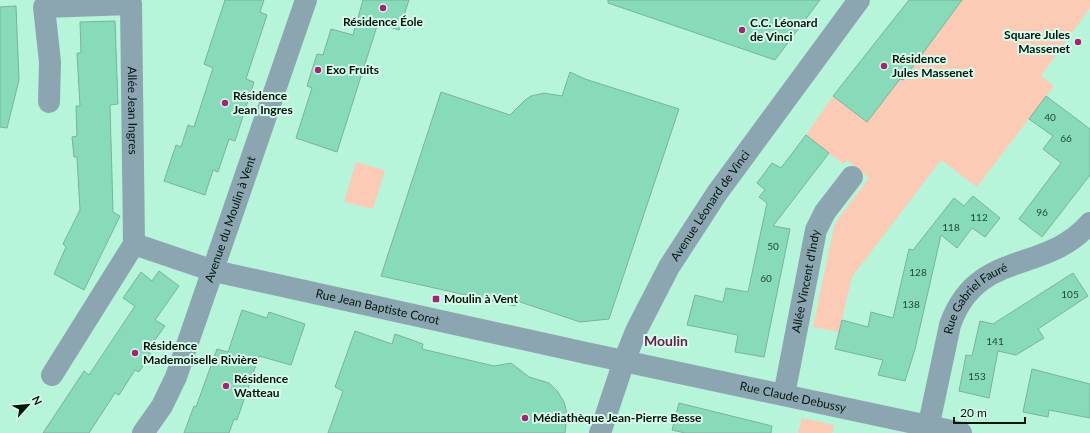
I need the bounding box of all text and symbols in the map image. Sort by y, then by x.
marker: Résidence Éole [378,3,388,13]
place label: Résidence Éole [343,14,424,29]
place label: C.C. Léonard de Vinci [750,15,818,44]
marker: C.C. Léonard de Vinci [737,25,747,35]
place label: Square Jules Massenet [1004,27,1071,56]
marker: Square Jules Massenet [1073,37,1083,47]
place label: Résidence Jules Massenet [892,51,974,80]
marker: Résidence Jules Massenet [879,61,889,71]
place label: Exo Fruits [326,62,379,77]
marker: Exo Fruits [313,65,323,75]
street label: Allée Jean Ingres [125,66,141,155]
place label: Résidence Jean Ingres [233,88,293,117]
marker: Résidence Jean Ingres [220,98,230,108]
house number: 40 [1044,111,1056,123]
house number: 66 [1060,132,1072,144]
street label: Avenue Léonard de Vinci [667,147,753,264]
street label: Avenue du Moulin à Vent [201,153,259,284]
house number: 96 [1036,206,1048,218]
house number: 112 [970,211,988,223]
house number: 118 [942,221,960,233]
street label: Allée Vincent d'Indy [788,227,823,334]
house number: 50 [767,240,779,252]
street label: Rue Gabriel Fauré [940,260,1010,335]
house number: 128 [909,266,927,278]
house number: 60 [760,272,772,284]
street label: Rue Jean Baptiste Corot [314,286,442,328]
house number: 105 [1061,288,1079,300]
place label: Moulin à Vent [444,291,519,306]
marker: Moulin à Vent [431,294,441,304]
house number: 138 [902,298,920,310]
district label: Moulin [644,332,688,349]
house number: 141 [986,335,1004,347]
place label: Résidence Mademoiselle Rivière [143,338,258,367]
marker: Résidence Mademoiselle Rivière [130,348,140,358]
house number: 153 [968,370,986,382]
place label: Résidence Watteau [234,371,289,400]
street label: Rue Claude Debussy [739,378,848,415]
marker: Résidence Watteau [221,381,231,391]
north arrow [8,385,48,425]
text: N [30,394,45,407]
scale bar [954,399,1025,425]
text: 20 m [960,405,987,420]
place label: Médiathèque Jean-Pierre Besse [533,410,702,425]
marker: Médiathèque Jean-Pierre Besse [520,413,530,423]

